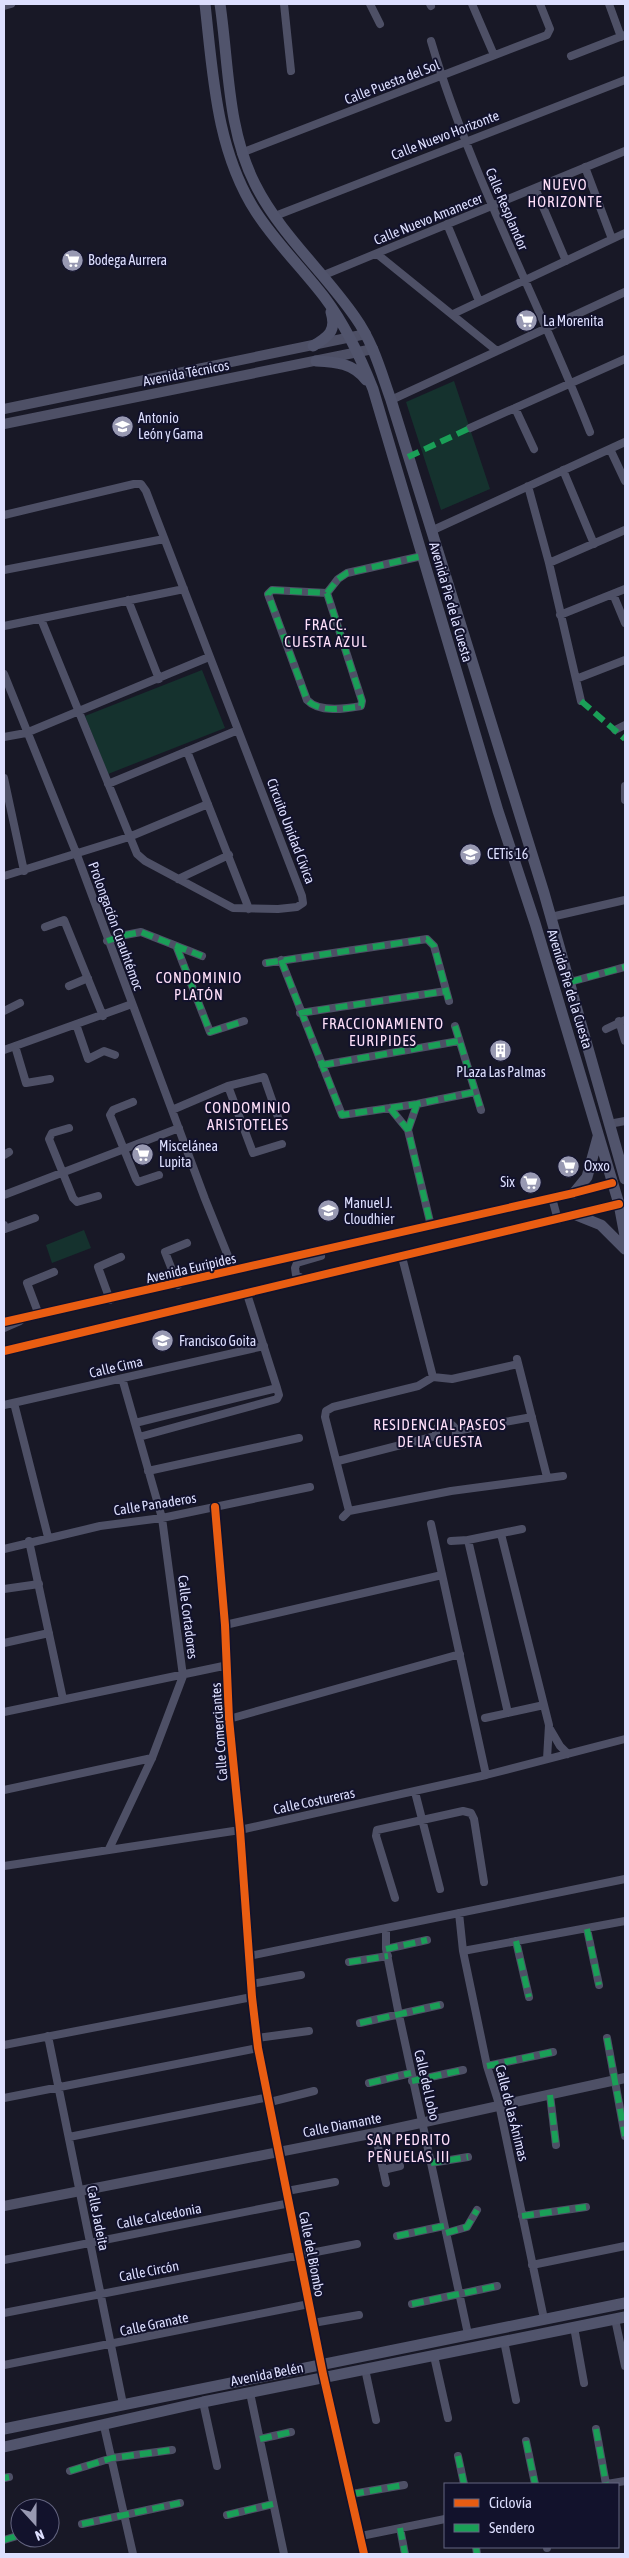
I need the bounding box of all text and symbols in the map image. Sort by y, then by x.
street label: Calle Puesta del Sol [342,56,442,107]
street label: Calle Nuevo Horizonte [389,107,501,163]
street label: Calle Resplandor [483,166,532,253]
district label: NUEVO HORIZONTE [527,176,603,210]
street label: Calle Nuevo Amanecer [371,190,486,248]
supermarket icon: Bodega Aurrera [60,248,84,272]
place label: Bodega Aurrera [88,252,167,268]
supermarket icon: La Morenita [515,309,539,333]
place label: La Morenita [543,313,604,329]
street label: Avenida Técnicos [142,357,230,389]
place label: Antonio León y Gama [138,410,203,442]
school or university icon: Antonio León y Gama [110,414,134,438]
street label: Avenida Pie de la Cuesta [426,540,476,664]
district label: FRACC. CUESTA AZUL [284,616,368,650]
street label: Circuito Unidad Cívica [264,776,318,886]
school or university icon: CETis 16 [459,842,483,866]
place label: CETis 16 [487,846,529,862]
street label: Prolongación Cuauhtémoc [85,860,147,993]
street label: Avenida Pie de la Cuesta [544,927,596,1051]
district label: CONDOMINIO PLATÓN [156,969,242,1003]
district label: FRACCIONAMIENTO EURIPIDES [322,1015,444,1049]
building icon: PLaza Las Palmas [489,1038,513,1062]
place label: PLaza Las Palmas [456,1064,546,1080]
district label: CONDOMINIO ARISTOTELES [205,1099,291,1133]
place label: Miscelánea Lupita [159,1138,218,1170]
supermarket icon: Miscelánea Lupita [131,1142,155,1166]
supermarket icon: Oxxo [556,1154,580,1178]
place label: Oxxo [584,1158,610,1174]
supermarket icon: Six [519,1170,543,1194]
place label: Six [500,1174,515,1190]
place label: Manuel J. Cloudhier [344,1195,395,1227]
school or university icon: Manuel J. Cloudhier [316,1199,340,1223]
street label: Avenida Euripides [144,1250,238,1286]
school or university icon: Francisco Goita [151,1329,175,1353]
place label: Francisco Goita [179,1333,256,1349]
street label: Calle Cima [88,1353,144,1381]
district label: RESIDENCIAL PASEOS DE LA CUESTA [373,1416,507,1450]
street label: Calle Panaderos [113,1490,197,1518]
street label: Calle Cortadores [175,1574,201,1660]
street label: Calle Comerciantes [208,1682,230,1782]
street label: Calle Costureras [272,1785,356,1817]
street label: Calle del Lobo [411,2048,443,2122]
street label: Calle de las Ánimas [492,2063,532,2163]
street label: Calle Diamante [301,2110,383,2140]
district label: SAN PEDRITO PEÑUELAS III [367,2131,451,2165]
street label: Calle Jadeita [84,2184,112,2252]
street label: Calle Calcedonia [115,2200,203,2232]
street label: Calle del Biombo [296,2210,328,2298]
street label: Calle Circón [118,2257,180,2285]
street label: Calle Granate [118,2309,190,2339]
street label: Avenida Belén [229,2359,305,2389]
legend [444,2483,619,2548]
text: Ciclovía [489,2494,532,2511]
north arrow [10,2498,60,2548]
text: Sendero [489,2519,535,2536]
text: N [33,2526,46,2544]

